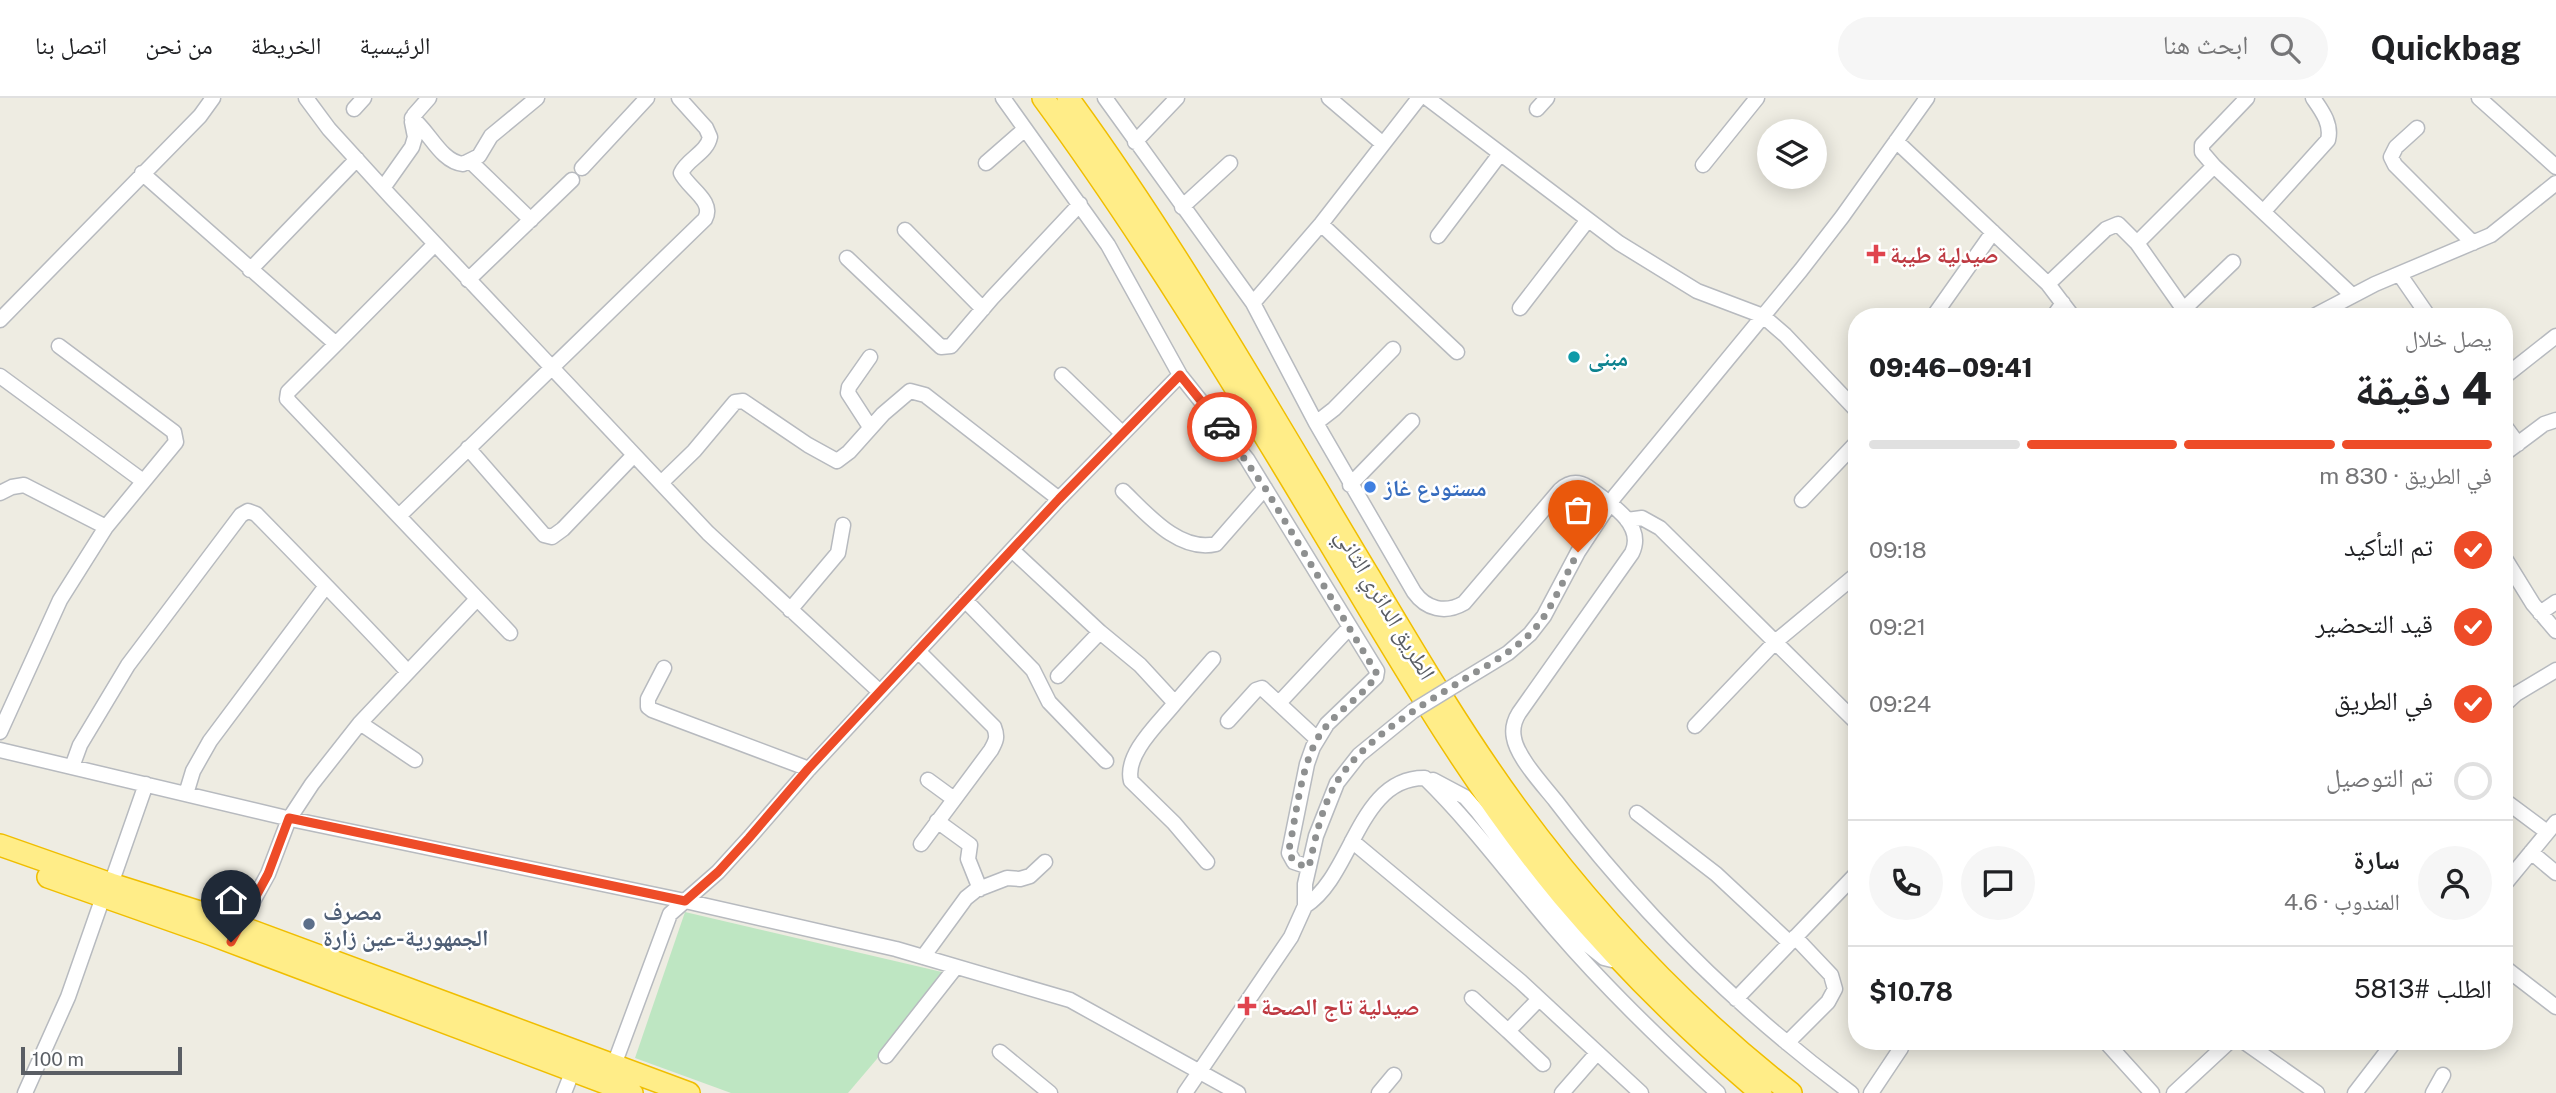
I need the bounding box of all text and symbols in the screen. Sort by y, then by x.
search box [1838,17,2328,80]
text: ابحث هنا [2163,29,2248,60]
icon: search [2266,29,2304,67]
text: Quickbag [2370,29,2521,67]
text: اتصل بنا [35,31,107,59]
text: من نحن [145,31,213,59]
text: الخريطة [251,31,321,59]
text: الرئيسية [359,31,431,59]
map controls [1757,119,1827,189]
button: layers [1757,119,1827,189]
place label: صيدلية طيبة [1890,241,1999,268]
marker: صيدلية طيبة [1868,246,1884,262]
text: يصل خلال [2405,325,2492,352]
place label: مبنى [1588,344,1628,372]
marker: مبنى [1566,349,1582,365]
text: 09:41–09:46 [1869,352,2033,383]
text: 4 دقيقة [2355,361,2492,415]
courier [1187,392,1257,462]
icon: car [1203,408,1241,446]
text: في الطريق · 830 m [2319,462,2492,489]
place label: مستودع غاز [1383,474,1487,503]
marker: مستودع غاز [1362,479,1378,495]
pin [1548,480,1608,552]
icon: bag [1559,491,1597,529]
street label: الطريق الدائري الثاني [1325,524,1442,687]
text: تم التأكيد [2344,531,2433,562]
icon: check [2454,531,2492,569]
text: 09:18 [1869,536,1927,563]
text: قيد التحضير [2316,608,2433,639]
icon: check [2454,608,2492,646]
text: 09:21 [1869,613,1926,640]
text: في الطريق [2334,685,2433,716]
icon: check [2454,685,2492,723]
text: 09:24 [1869,690,1931,717]
text: تم التوصيل [2326,762,2433,793]
text: سارة [2353,844,2400,875]
button: phone [1869,846,1943,920]
button: chat [1961,846,2035,920]
button: person [2418,846,2492,920]
pin [201,870,261,942]
icon: home [212,881,250,919]
text: المندوب · 4.6 [2284,888,2400,915]
place label: مصرف الجمهورية-عين زارة [323,898,489,952]
marker: مصرف الجمهورية-عين زارة [301,916,317,932]
text: الطلب #5813 [2354,973,2492,1004]
text: $10.78 [1869,976,1953,1007]
place label: صيدلية تاج الصحة [1261,993,1419,1022]
marker: صيدلية تاج الصحة [1239,998,1255,1014]
scale bar [21,1044,182,1076]
text: 100 m [32,1048,84,1070]

